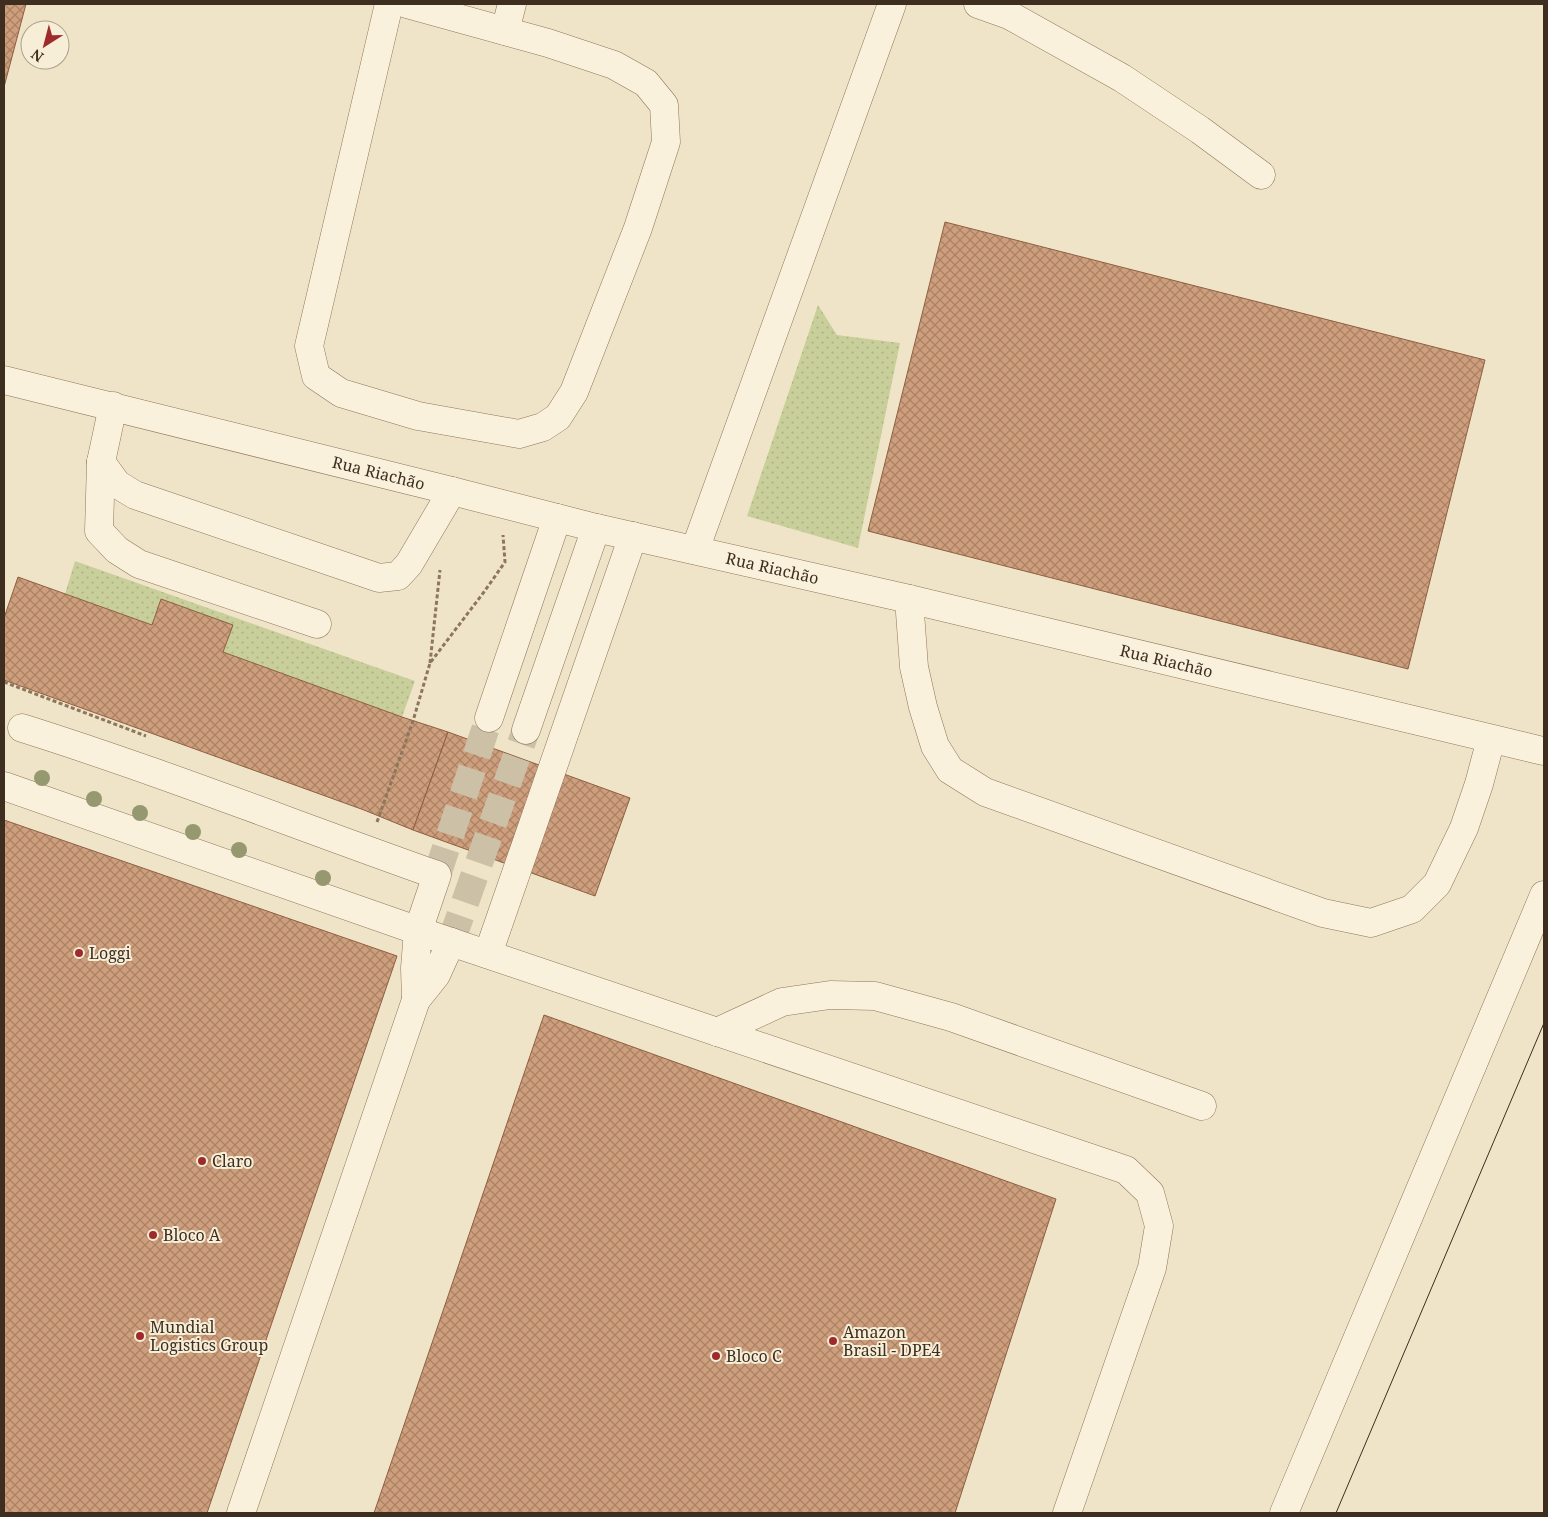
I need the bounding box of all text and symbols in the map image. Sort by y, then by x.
north arrow [20,20,70,70]
text: N [27,45,47,67]
street label: Rua Riachão [330,451,427,495]
street label: Rua Riachão [724,547,821,589]
street label: Rua Riachão [1118,639,1215,682]
place label: Loggi [89,942,131,964]
marker: Loggi [73,947,85,959]
place label: Claro [212,1150,253,1172]
marker: Claro [196,1155,208,1167]
place label: Bloco A [163,1224,221,1246]
marker: Bloco A [147,1229,159,1241]
place label: Mundial Logistics Group [150,1316,268,1356]
place label: Amazon Brasil - DPE4 [843,1321,941,1361]
marker: Mundial Logistics Group [134,1330,146,1342]
marker: Amazon Brasil - DPE4 [827,1335,839,1347]
place label: Bloco C [726,1345,782,1367]
marker: Bloco C [710,1350,722,1362]

